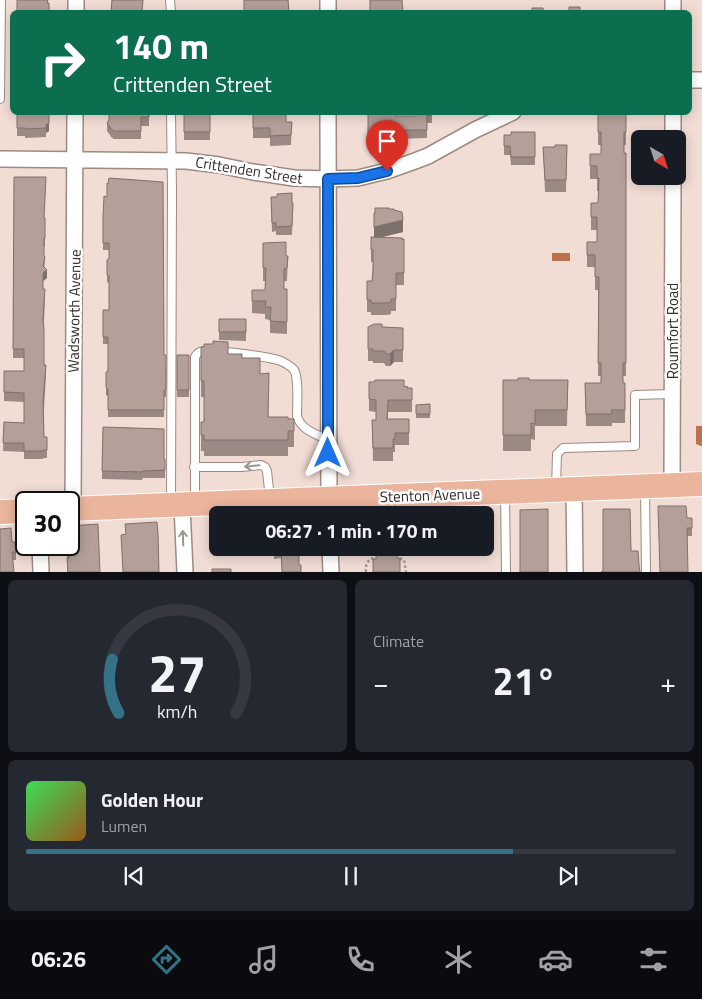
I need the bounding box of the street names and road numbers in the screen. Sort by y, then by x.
street label: Crittenden Street [194,150,305,190]
street label: Wadsworth Avenue [61,249,87,373]
street label: Roumfort Road [661,283,684,379]
street label: Stenton Avenue [379,482,481,508]

